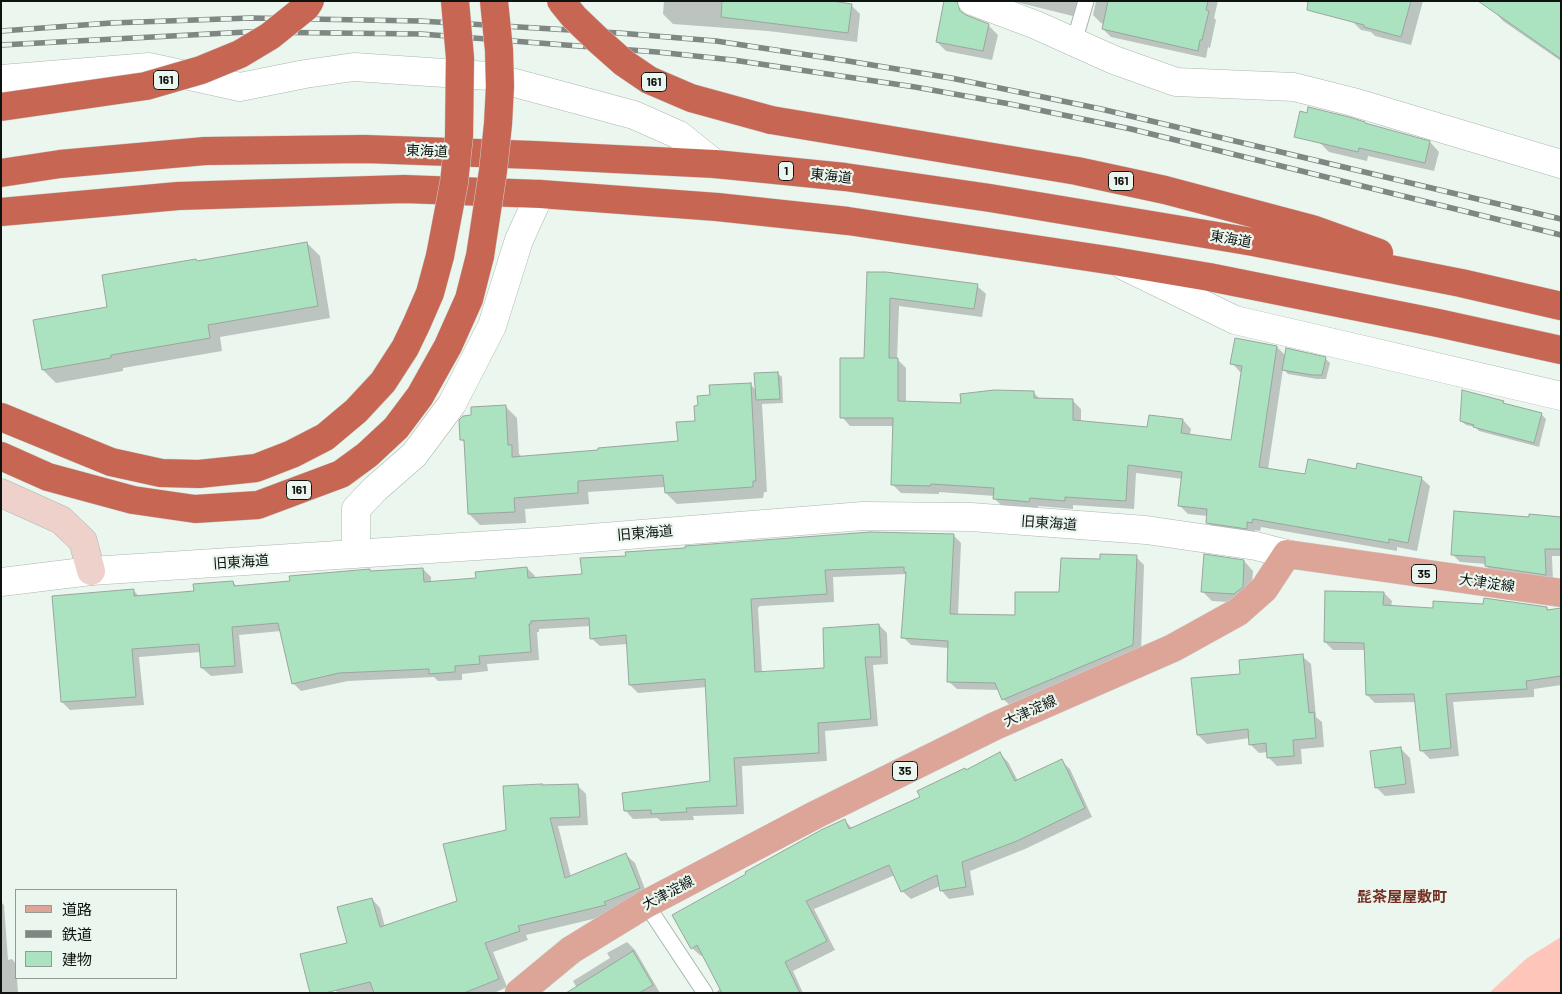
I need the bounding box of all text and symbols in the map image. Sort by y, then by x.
road number: 161 [154,70,178,90]
road number: 161 [642,72,666,91]
street label: 東海道 [406,142,448,160]
road number: 1 [778,162,794,180]
street label: 東海道 [809,165,853,187]
road number: 161 [1108,172,1134,190]
street label: 東海道 [1209,227,1253,251]
road number: 161 [286,480,312,500]
street label: 旧東海道 [1020,513,1078,533]
street label: 旧東海道 [616,522,674,544]
street label: 旧東海道 [212,552,270,572]
road number: 35 [1412,564,1436,584]
street label: 大津淀線 [1458,571,1516,595]
street label: 大津淀線 [1001,692,1059,730]
road number: 35 [892,761,918,780]
street label: 大津淀線 [639,872,697,914]
district label: 髭茶屋屋敷町 [1357,888,1447,906]
legend [15,889,178,979]
text: 道路 [62,900,92,918]
text: 鉄道 [62,925,92,943]
text: 建物 [62,950,92,968]

